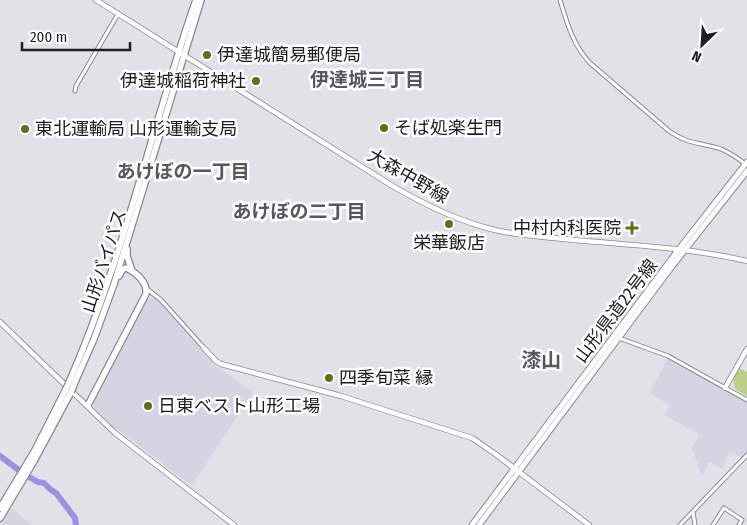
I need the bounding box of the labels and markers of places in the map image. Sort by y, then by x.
place label: 伊達城簡易郵便局 [217,44,361,66]
marker: 伊達城簡易郵便局 [201,49,213,61]
place label: 伊達城稲荷神社 [120,70,246,92]
marker: 伊達城稲荷神社 [250,75,262,87]
place label: そば処楽生門 [394,117,502,139]
place label: 東北運輸局 山形運輸支局 [35,118,237,140]
marker: そば処楽生門 [378,122,390,134]
marker: 東北運輸局 山形運輸支局 [19,123,31,135]
place label: 中村内科医院 [513,217,621,239]
marker: 栄華飯店 [443,218,455,230]
marker: 中村内科医院 [625,221,639,235]
place label: 栄華飯店 [413,232,485,254]
place label: 四季旬菜 縁 [339,367,433,389]
marker: 四季旬菜 縁 [323,372,335,384]
place label: 日東ベスト山形工場 [158,395,320,417]
marker: 日東ベスト山形工場 [142,400,154,412]

